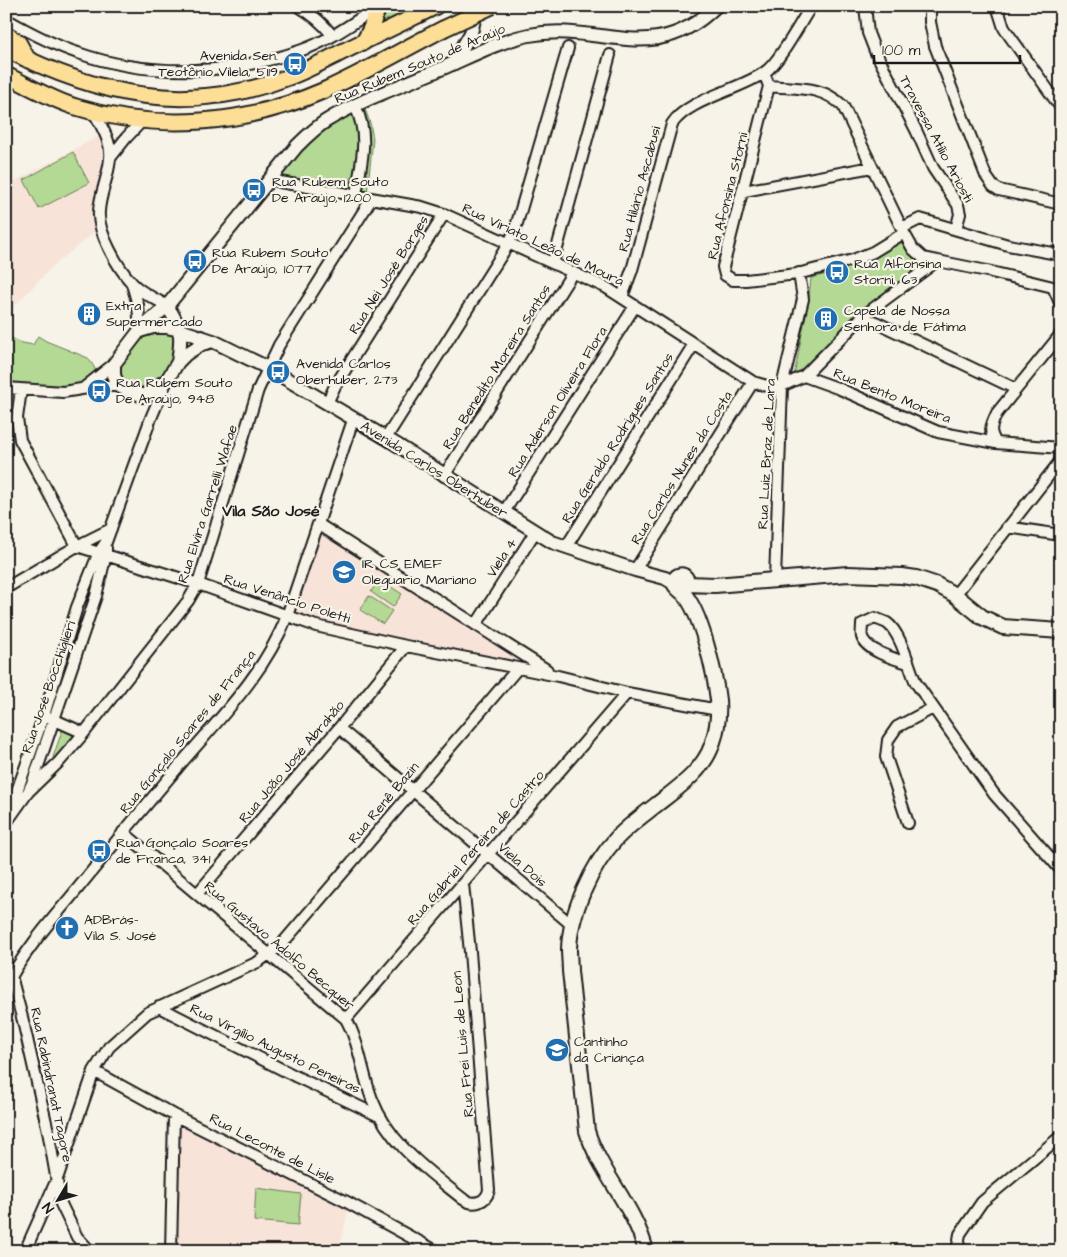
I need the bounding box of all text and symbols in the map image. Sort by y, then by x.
street label: Rua Rubem Souto de Araújo [332,19,509,109]
scale bar [874,32,1021,64]
text: 100 m [882,40,921,61]
place label: Avenida Sen. Teotônio Vilela, 5119 [158,46,278,82]
bus stop icon: Avenida Sen. Teotônio Vilela, 5119 [282,51,308,77]
street label: Travessa Atílio Ariosti [894,72,978,206]
street label: Rua Hilário Ascabusi [614,124,666,254]
street label: Rua Afonsina Storni [703,130,753,262]
place label: Rua Rubem Souto De Araújo, 1200 [272,172,388,208]
bus stop icon: Rua Rubem Souto De Araújo, 1200 [241,177,267,203]
street label: Rua Viriato Leão de Moura [459,199,627,291]
street label: Rua Nei José Borges [344,212,434,338]
place label: Rua Rubem Souto De Araújo, 1077 [212,243,328,279]
bus stop icon: Rua Rubem Souto De Araújo, 1077 [182,248,208,274]
place label: Rua Alfonsina Storni, 63 [854,254,941,290]
bus stop icon: Rua Alfonsina Storni, 63 [824,259,850,285]
street label: Rua Benedito Moreira Santos [438,281,556,453]
place label: Extra Supermercado [106,296,203,332]
building icon: Extra Supermercado [76,301,102,327]
place label: Capela de Nossa Senhora de Fátima [844,301,966,337]
building icon: Capela de Nossa Senhora de Fátima [813,306,839,332]
street label: Rua Aderson Oliveira Flora [503,323,613,481]
street label: Rua Geraldo Rodrigues Santos [557,349,679,527]
place label: Avenida Carlos Oberhuber, 273 [296,354,398,390]
bus stop icon: Avenida Carlos Oberhuber, 273 [265,359,291,385]
street label: Rua Bento Moreira [830,363,954,429]
place label: Rua Rubem Souto De Araújo, 948 [116,373,232,409]
bus stop icon: Rua Rubem Souto De Araújo, 948 [86,378,112,404]
street label: Rua Luiz Braz de Lara [753,378,781,530]
street label: Rua Carlos Nunes da Costa [626,387,738,549]
street label: Avenida Carlos Oberhuber [357,416,512,524]
street label: Rua Elvira Garrelli Wafae [173,422,243,586]
district label: Vila São José [221,500,320,522]
street label: Viela 4 [482,534,522,581]
place label: IR CS EMEF Oleguario Mariano [362,554,477,590]
school or university icon: IR CS EMEF Oleguario Mariano [331,559,357,585]
street label: Rua Venâncio Poletti [221,569,353,629]
street label: Rua José Bocchiglieri [17,618,81,756]
street label: Rua Gonçalo Soares de França [115,646,261,818]
street label: Rua João José Abrahão [235,696,349,828]
street label: Rua Renê Bazin [344,758,424,848]
street label: Rua Gabriel Pereira de Castro [403,766,549,930]
place label: Rua Gonçalo Soares de Franca, 341 [116,833,248,869]
bus stop icon: Rua Gonçalo Soares de Franca, 341 [86,838,112,864]
street label: Viela Dois [493,838,551,892]
street label: Rua Gustavo Adolfo Becquer [199,877,359,1015]
place label: ADBrás- Vila S. José [84,910,157,946]
church icon: ADBrás- Vila S. José [54,915,80,941]
street label: Rua Frei Luis de Leon [447,970,479,1118]
street label: Rua Virgílio Augusto Peneiras [186,999,364,1099]
street label: Rua Rabindranat Tagore [25,1006,77,1165]
place label: Cantinho da Criança [574,1032,644,1068]
school or university icon: Cantinho da Criança [544,1037,570,1063]
street label: Rua Leconte de Lisle [206,1109,339,1190]
north arrow [32,1174,82,1224]
text: N [38,1198,59,1217]

